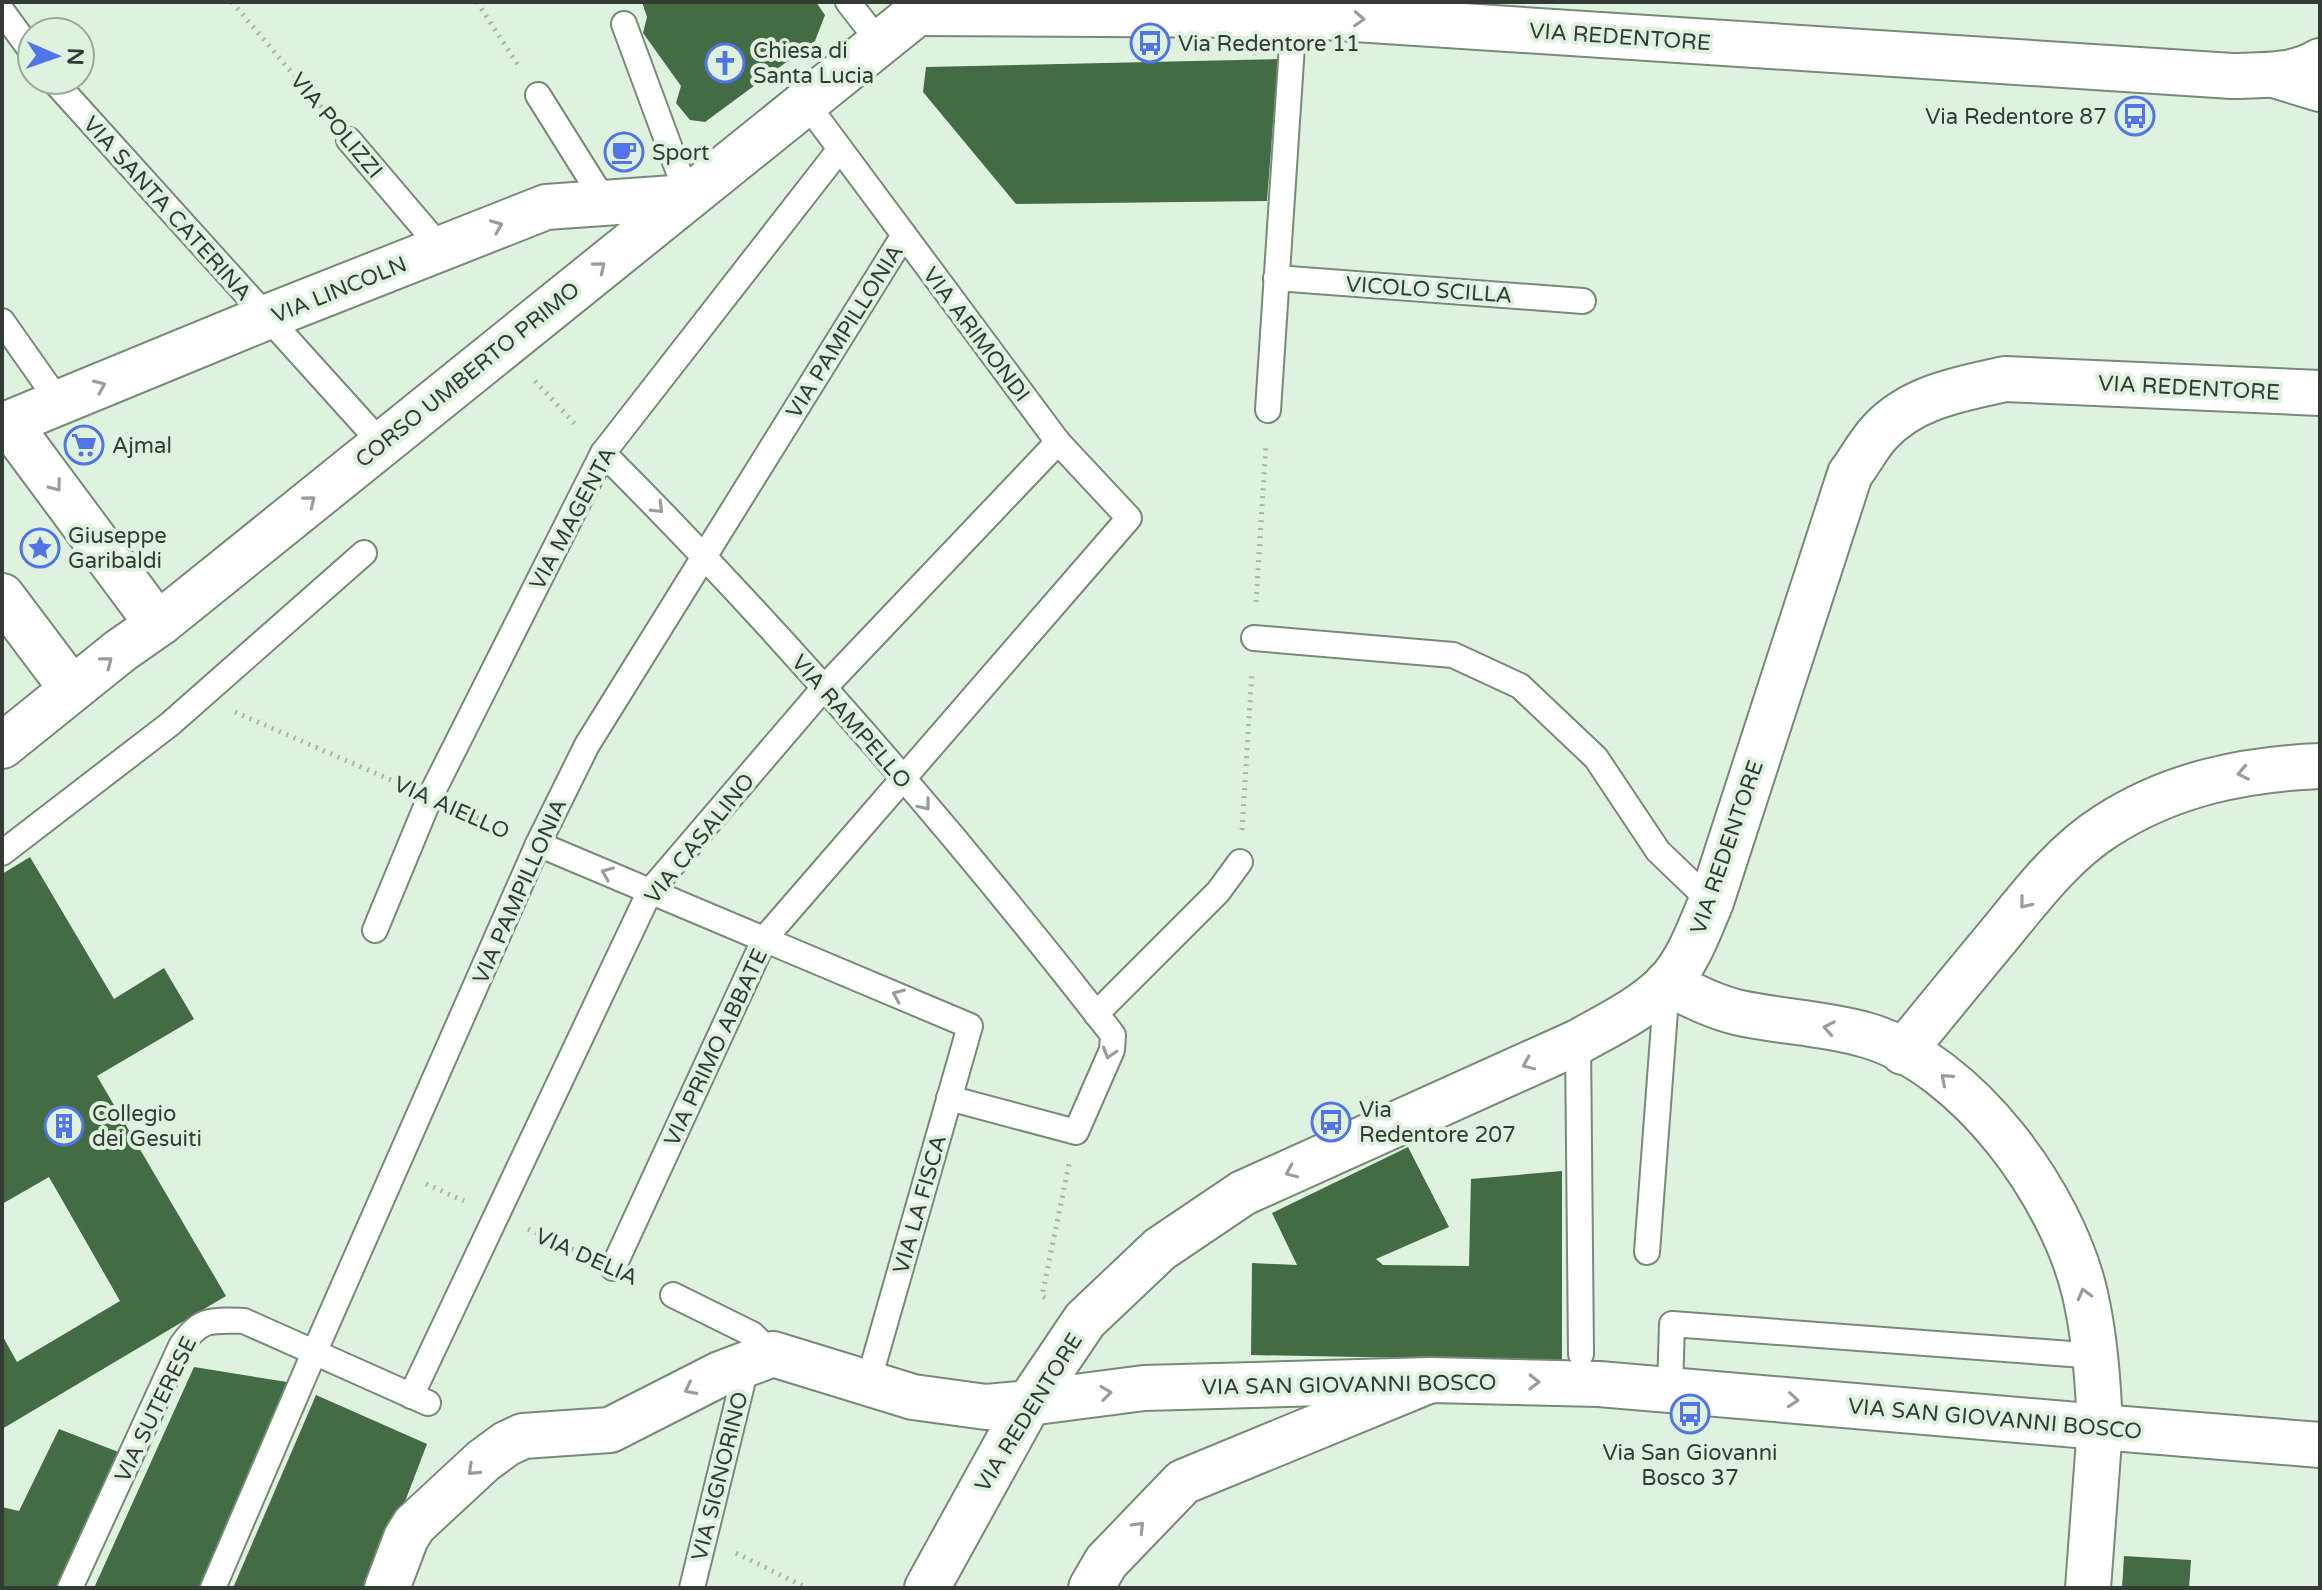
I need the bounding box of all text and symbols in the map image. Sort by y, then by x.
one-way arrow [1353,10,1366,27]
north arrow [16,16,96,96]
street label: VIA REDENTORE [1528,18,1712,56]
bus stop icon: Via Redentore 11 [1129,22,1171,64]
place label: Via Redentore 11 [1178,31,1360,57]
place label: Chiesa di Santa Lucia [753,38,874,89]
church icon: Chiesa di Santa Lucia [704,42,746,84]
text: N [62,47,88,66]
street label: VIA POLIZZI [285,68,388,184]
bus stop icon: Via Redentore 87 [2114,95,2156,137]
place label: Via Redentore 87 [1925,104,2107,130]
street label: VIA SANTA CATERINA [78,111,257,306]
cafe icon: Sport [603,131,645,173]
place label: Sport [652,140,709,166]
one-way arrow [489,219,503,236]
street label: VIA PAMPILLONIA [781,240,909,423]
street label: VIA LINCOLN [268,251,411,329]
street label: VIA ARIMONDI [917,262,1035,407]
one-way arrow [591,263,606,277]
street label: VICOLO SCILLA [1345,271,1513,309]
street label: CORSO UMBERTO PRIMO [350,276,585,473]
street label: VIA REDENTORE [2097,370,2281,406]
one-way arrow [92,379,106,395]
supermarket icon: Ajmal [63,424,105,466]
place label: Ajmal [112,433,172,459]
street label: VIA MAGENTA [524,443,621,594]
one-way arrow [46,478,60,492]
one-way arrow [301,496,316,510]
one-way arrow [649,499,663,513]
place label: Giuseppe Garibaldi [68,523,167,574]
place icon: Giuseppe Garibaldi [19,527,61,569]
street label: VIA RAMPELLO [786,649,917,794]
one-way arrow [98,657,112,672]
street label: VIA REDENTORE [1685,757,1769,938]
one-way arrow [2236,764,2249,781]
street label: VIA CASALINO [639,768,760,909]
street label: VIA AIELLO [390,771,513,845]
street label: VIA PAMPILLONIA [467,795,572,988]
one-way arrow [915,796,930,811]
one-way arrow [601,866,615,882]
one-way arrow [2020,894,2035,909]
street label: VIA PRIMO ABBATE [659,945,773,1150]
one-way arrow [892,989,906,1005]
one-way arrow [1822,1020,1836,1037]
one-way arrow [1102,1046,1118,1060]
one-way arrow [1521,1055,1536,1071]
one-way arrow [1941,1074,1956,1089]
place label: Via Redentore 207 [1359,1097,1516,1148]
place label: Collegio dei Gesuiti [92,1101,202,1152]
bus stop icon: Via Redentore 207 [1310,1101,1352,1143]
building icon: Collegio dei Gesuiti [43,1105,85,1147]
street label: VIA LA FISCA [888,1132,952,1277]
one-way arrow [1284,1162,1299,1178]
street label: VIA DELIA [531,1223,642,1291]
one-way arrow [2076,1288,2093,1302]
street label: VIA REDENTORE [970,1328,1088,1497]
street label: VIA SUTERESE [109,1332,202,1486]
street label: VIA SAN GIOVANNI BOSCO [1201,1369,1497,1401]
one-way arrow [1528,1374,1541,1391]
one-way arrow [683,1380,698,1395]
one-way arrow [1099,1385,1113,1402]
street label: VIA SIGNORINO [686,1389,754,1563]
one-way arrow [1787,1392,1800,1409]
bus stop icon: Via San Giovanni Bosco 37 [1669,1393,1711,1435]
street label: VIA SAN GIOVANNI BOSCO [1847,1393,2143,1445]
place label: Via San Giovanni Bosco 37 [1602,1440,1778,1491]
one-way arrow [468,1460,483,1474]
one-way arrow [1130,1522,1145,1536]

